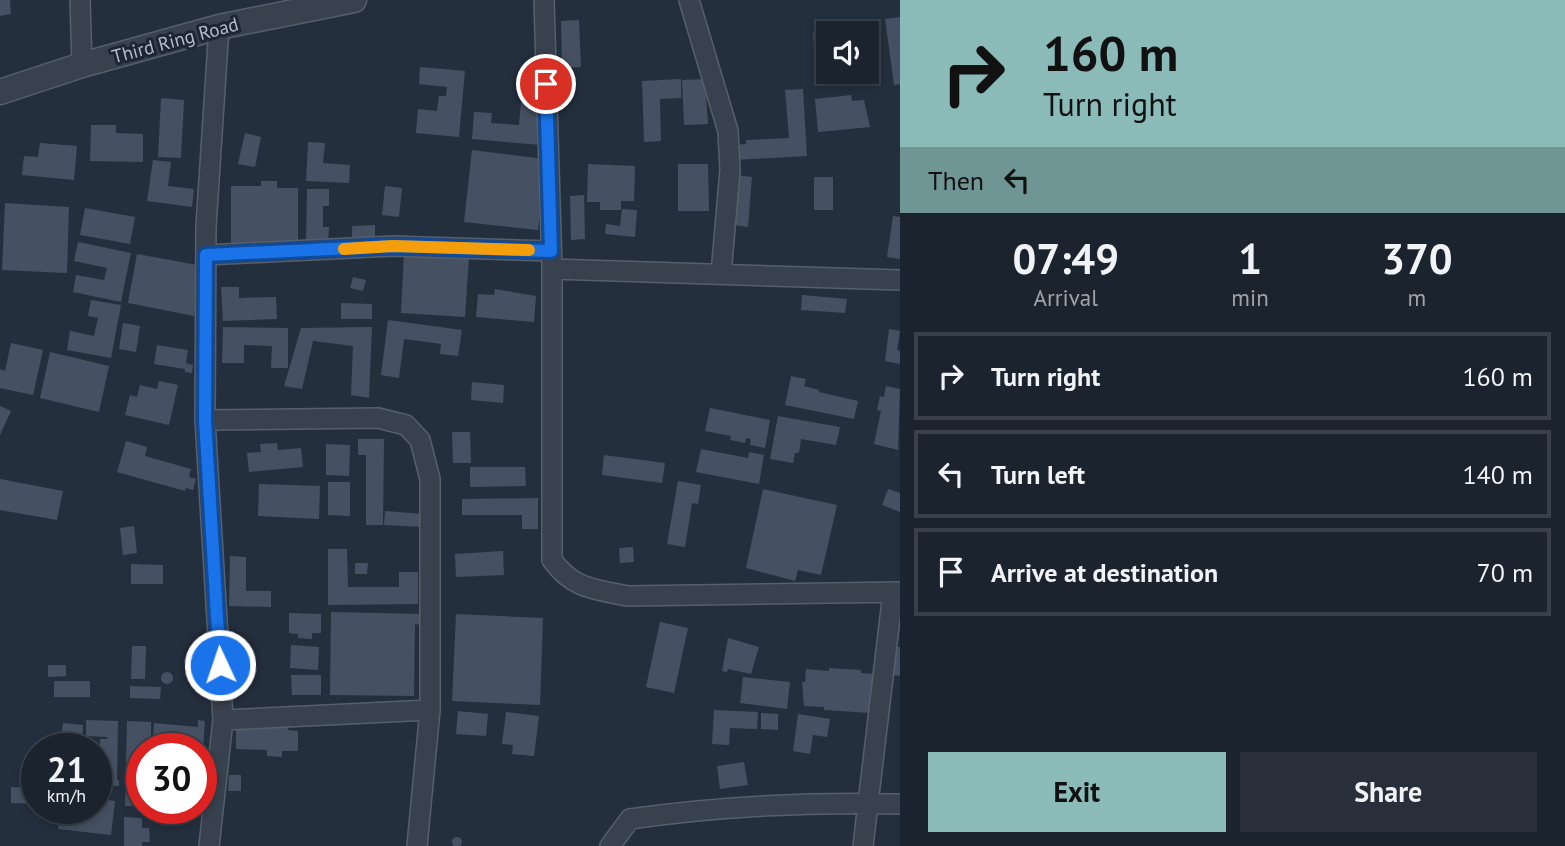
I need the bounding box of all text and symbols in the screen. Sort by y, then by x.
street label: Third Ring Road [109,12,241,68]
map controls [816,21,879,84]
button: sound [816,21,879,84]
text: 160 m [1043,21,1178,85]
icon: right [928,28,1019,119]
pin [516,54,576,114]
icon: arrive [527,65,565,103]
text: Turn right [1043,83,1177,125]
icon: left [998,161,1036,199]
text: Then [928,164,984,197]
text: 07:49 [1012,231,1119,286]
text: 1 [1238,231,1262,286]
text: 370 [1381,231,1453,286]
text: Arrival [1033,283,1098,312]
text: min [1231,283,1269,312]
text: m [1408,283,1426,312]
icon: right [932,357,970,395]
text: Turn right [991,360,1100,393]
text: 160 m [1462,360,1533,393]
icon: left [932,455,970,493]
text: Turn left [991,458,1085,491]
text: 140 m [1462,458,1533,491]
icon: arrive [932,553,970,591]
text: Arrive at destination [991,556,1218,589]
text: 70 m [1477,556,1533,589]
position arrow [183,628,257,702]
speed limit sign: 30 [126,733,217,824]
text: 21 [47,746,86,792]
button: Exit [928,752,1226,832]
button: Share [1240,752,1537,832]
text: km/h [47,784,86,807]

